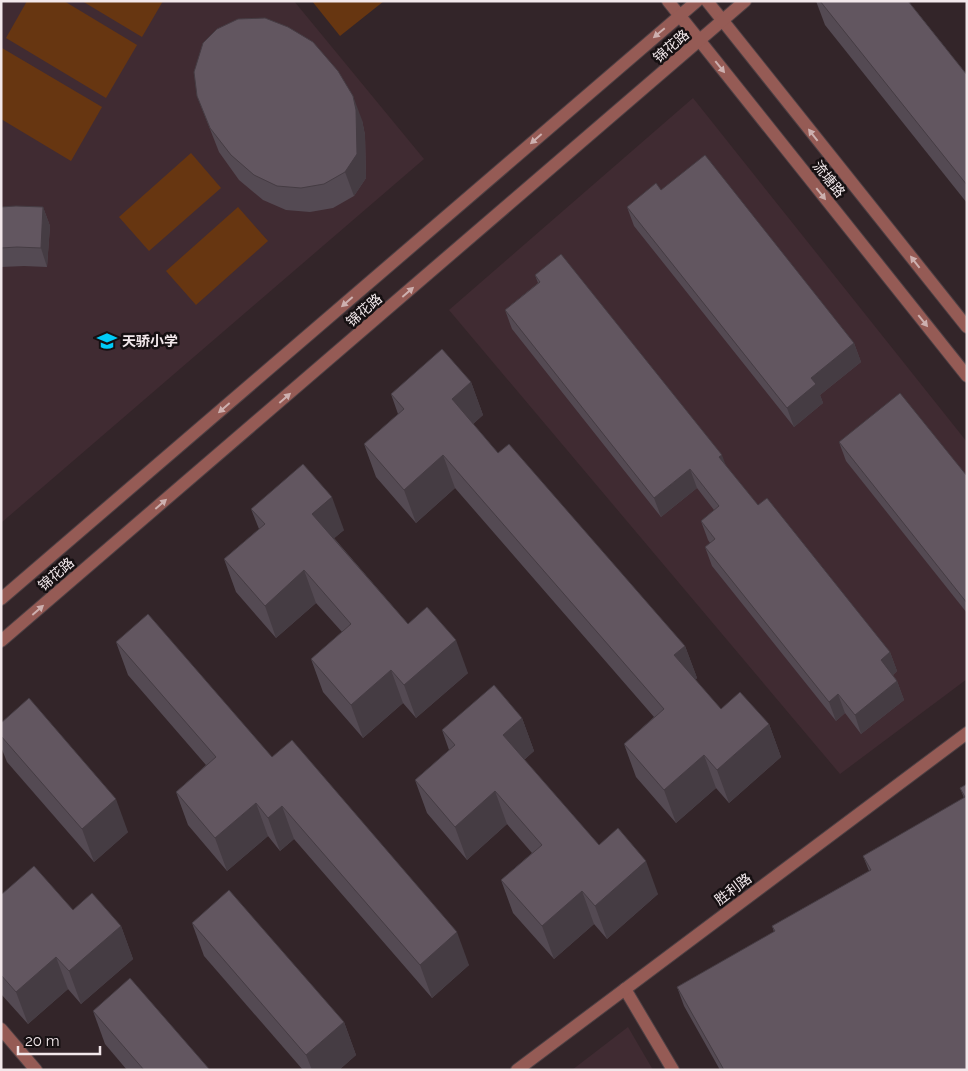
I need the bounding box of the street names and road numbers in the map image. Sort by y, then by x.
street label: 锦花路 [650,26,692,66]
street label: 流塘路 [810,158,848,200]
street label: 锦花路 [343,290,385,330]
street label: 锦花路 [35,554,77,594]
street label: 胜利路 [711,870,755,908]

